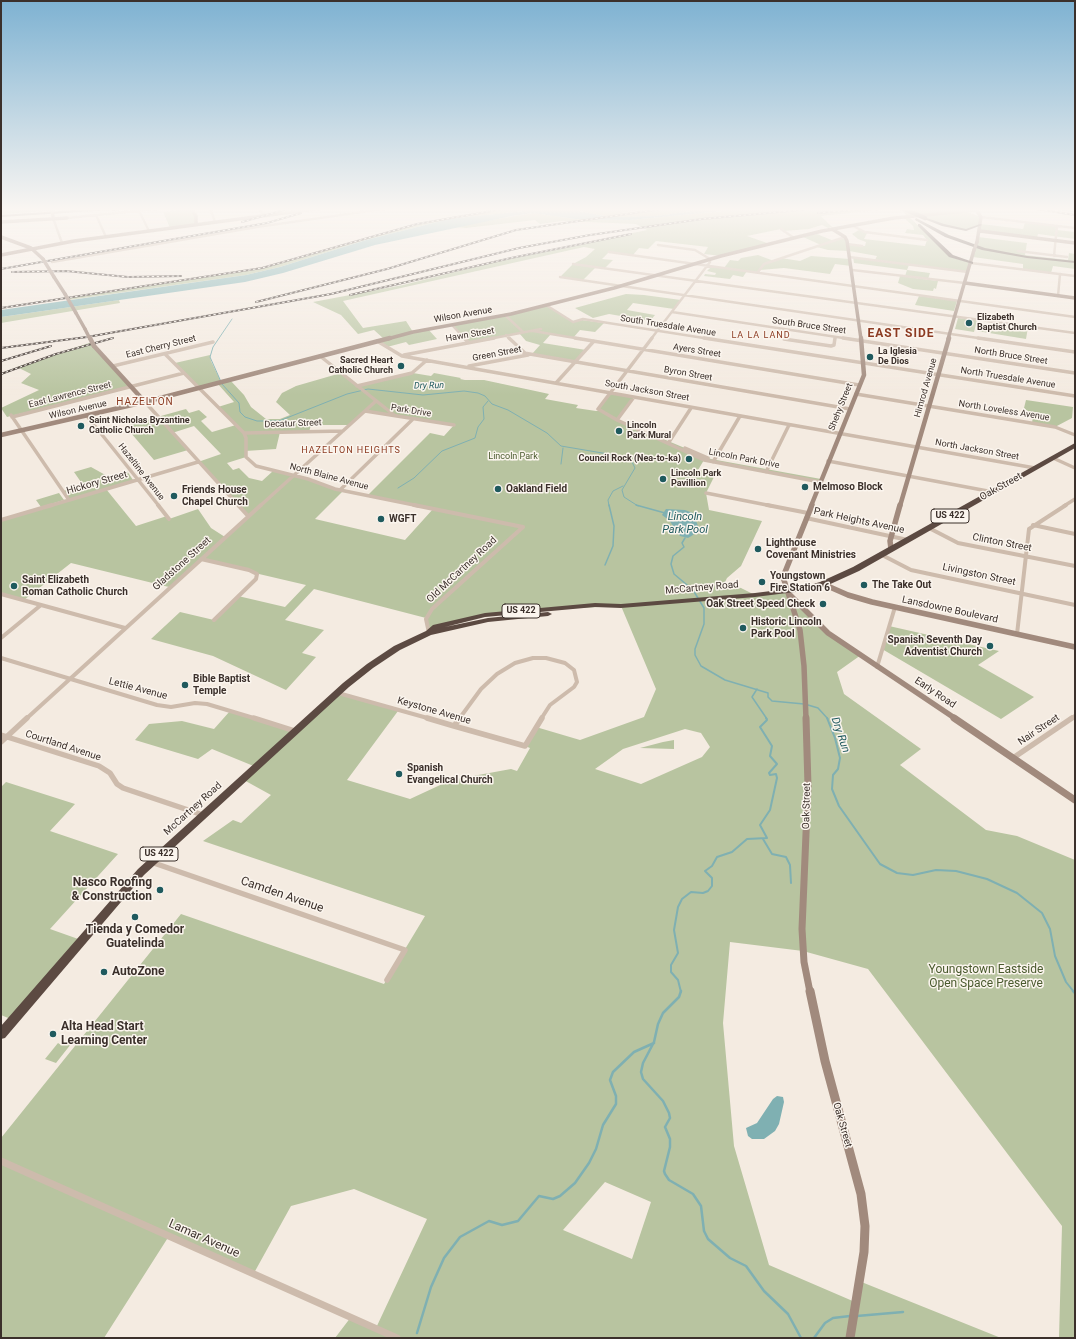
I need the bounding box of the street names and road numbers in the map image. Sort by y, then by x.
street label: Wilson Avenue [433,305,493,325]
street label: South Truesdale Avenue [619,313,717,339]
street label: South Bruce Street [771,315,847,337]
street label: Hawn Street [445,325,495,345]
street label: East Cherry Street [125,333,197,361]
street label: Ayers Street [672,342,722,360]
street label: Green Street [472,344,522,364]
street label: North Bruce Street [974,345,1048,367]
street label: Himrod Avenue [912,357,940,419]
street label: Byron Street [663,364,713,384]
street label: North Truesdale Avenue [960,365,1056,391]
street label: South Jackson Street [604,378,690,404]
street label: East Lawrence Street [28,380,112,410]
street label: Shehy Street [827,382,855,432]
street label: Wilson Avenue [48,398,108,422]
street label: North Loveless Avenue [958,398,1050,424]
street label: Park Drive [390,402,432,420]
street label: Decatur Street [264,418,322,430]
street label: North Jackson Street [934,437,1020,463]
street label: Hazeltine Avenue [115,441,167,503]
street label: Lincoln Park Drive [708,447,780,471]
street label: North Blaine Avenue [288,461,370,493]
street label: Hickory Street [65,469,129,497]
street label: Oak Street [978,471,1024,503]
street label: Park Heights Avenue [813,506,905,536]
road number: US 422 [931,509,969,523]
street label: Clinton Street [971,531,1033,555]
street label: Gladstone Street [150,535,214,593]
street label: Old McCartney Road [425,535,499,605]
street label: Livingston Street [941,561,1017,589]
street label: McCartney Road [665,579,739,597]
street label: Lansdowne Boulevard [901,594,999,626]
road number: US 422 [502,604,540,618]
street label: Lettie Avenue [107,675,169,703]
street label: Early Road [912,675,958,711]
street label: Keystone Avenue [396,695,472,727]
street label: Nair Street [1016,712,1062,748]
street label: Courtland Avenue [24,728,102,764]
street label: McCartney Road [162,780,224,838]
street label: Oak Street [801,783,813,829]
road number: US 422 [140,847,178,861]
street label: Camden Avenue [239,874,325,916]
street label: Oak Street [830,1101,854,1149]
street label: Lamar Avenue [166,1217,242,1261]

